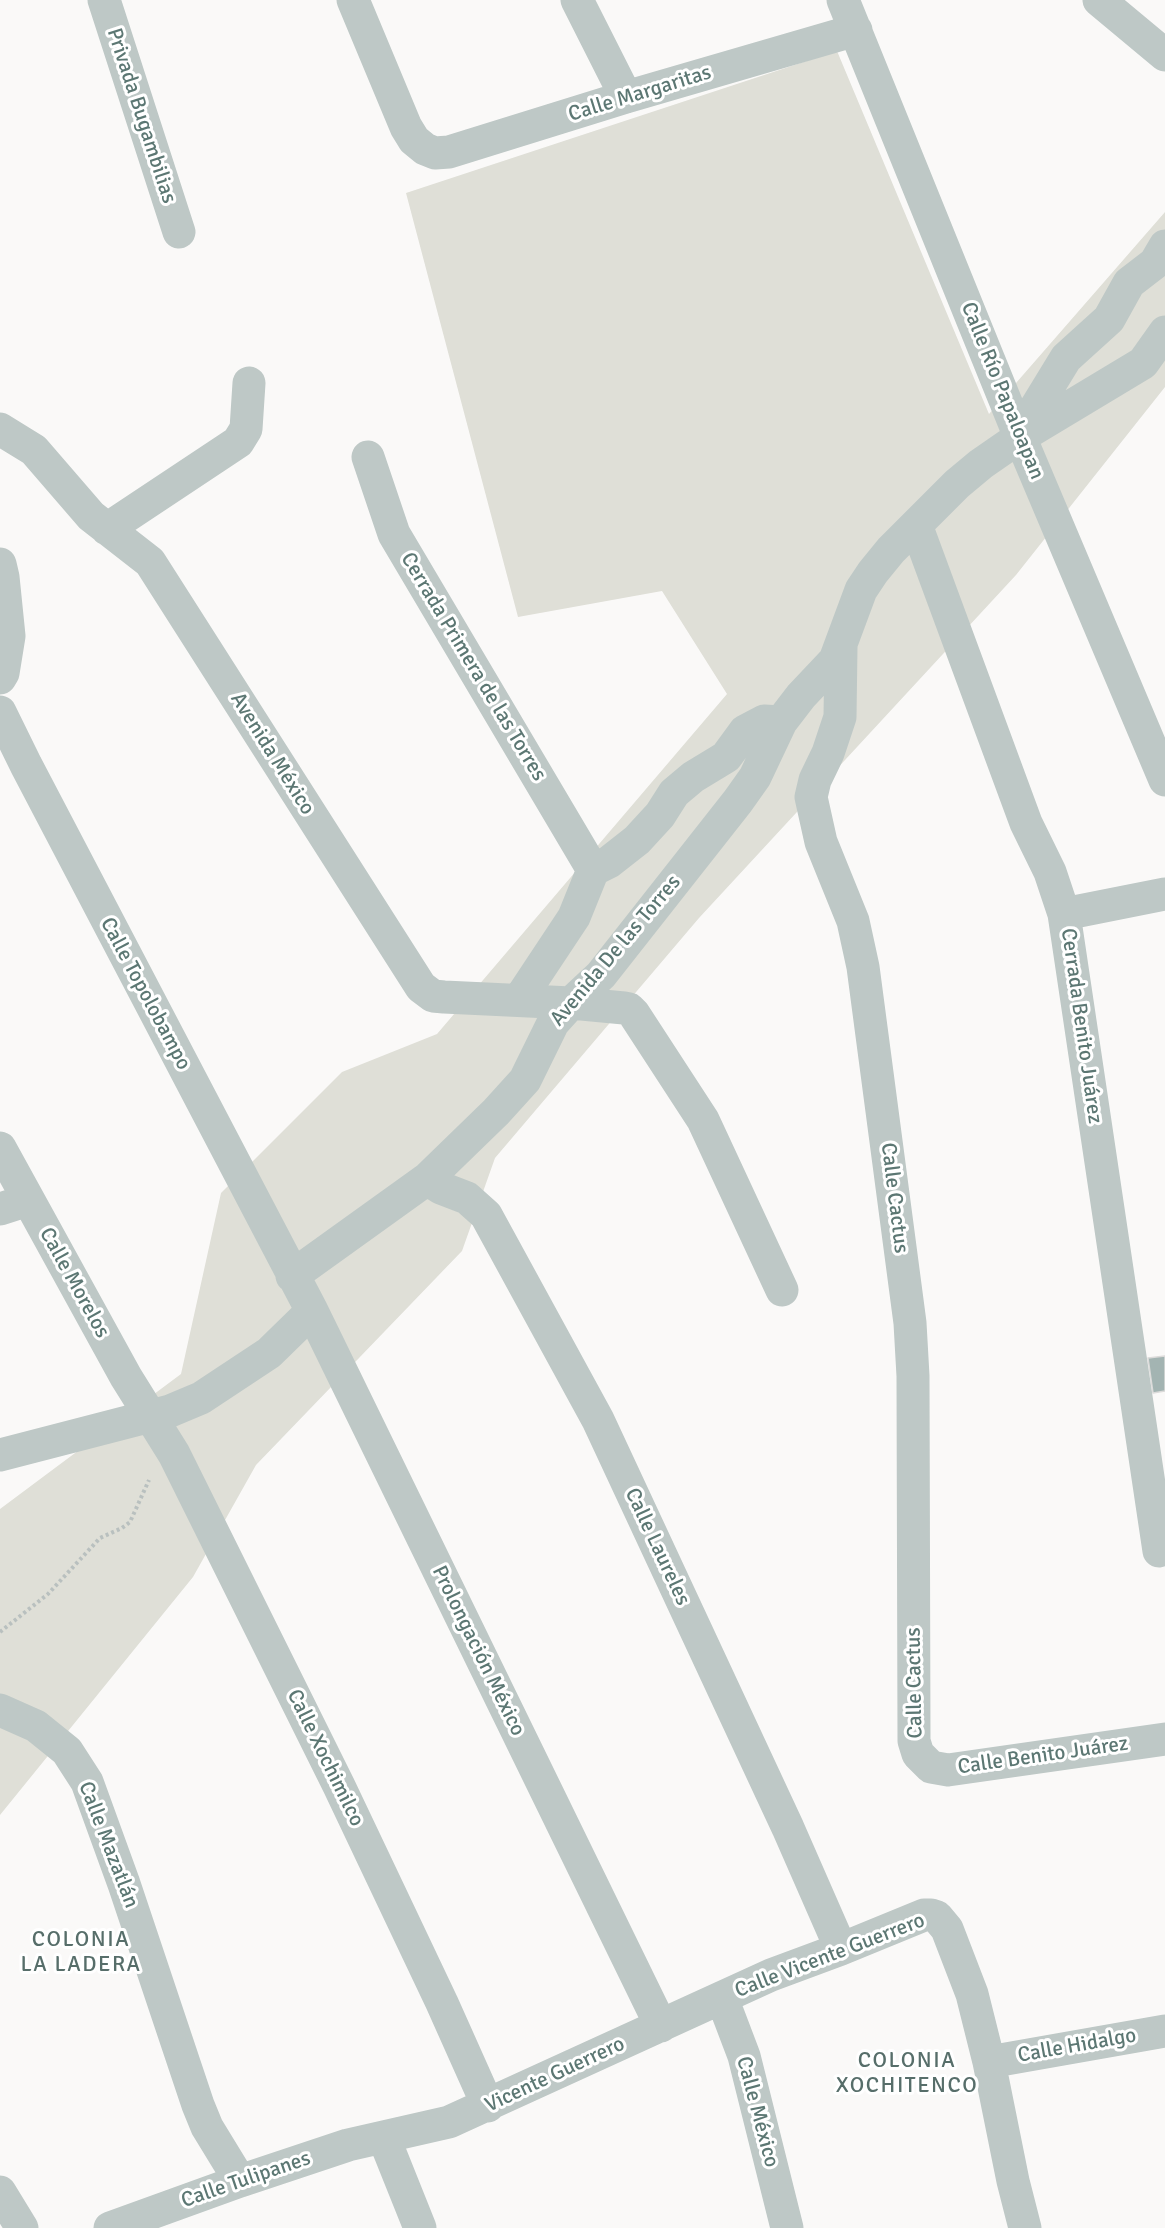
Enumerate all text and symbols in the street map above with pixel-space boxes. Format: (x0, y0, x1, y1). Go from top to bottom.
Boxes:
street label: Privada Bugambilias (101, 25, 181, 207)
street label: Calle Margaritas (566, 60, 714, 128)
street label: Calle Río Papaloapan (955, 299, 1049, 483)
street label: Cerrada Primera de las Torres (395, 548, 551, 786)
street label: Avenida México (224, 688, 320, 820)
street label: Avenida De las Torres (545, 870, 687, 1032)
street label: Calle Topolobampo (94, 913, 196, 1075)
street label: Cerrada Benito Juárez (1055, 927, 1107, 1125)
street label: Calle Cactus (875, 1141, 913, 1255)
street label: Calle Morelos (33, 1224, 115, 1342)
street label: Calle Laureles (619, 1484, 695, 1610)
street label: Prolongación México (426, 1562, 530, 1740)
street label: Calle Cactus (901, 1627, 929, 1739)
street label: Calle Xochimilco (281, 1685, 369, 1831)
street label: Calle Benito Juárez (956, 1732, 1130, 1780)
street label: Calle Mazatlán (72, 1778, 144, 1912)
street label: Calle Vicente Guerrero (732, 1908, 928, 2004)
district label: COLONIA LA LADERA (20, 1927, 142, 1978)
street label: Calle Hidalgo (1016, 2023, 1138, 2069)
street label: Vicente Guerrero (481, 2032, 629, 2118)
district label: COLONIA XOCHITENCO (836, 2048, 978, 2100)
street label: Calle México (730, 2054, 784, 2170)
street label: Calle Tulipanes (178, 2146, 314, 2214)

